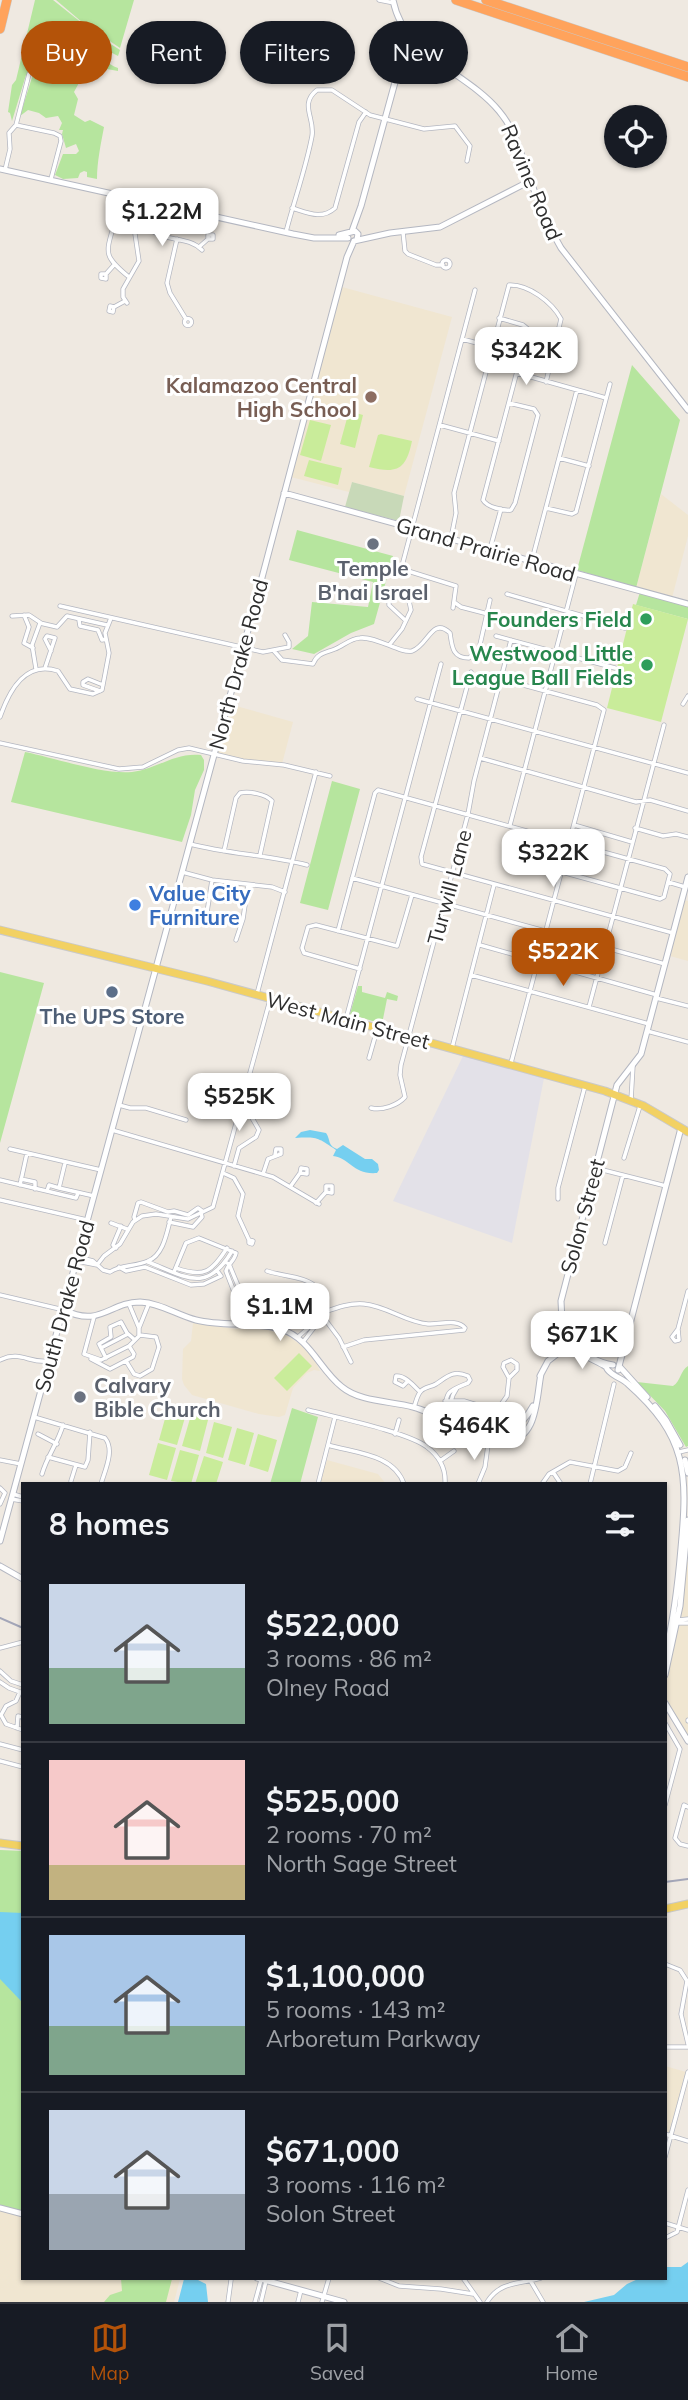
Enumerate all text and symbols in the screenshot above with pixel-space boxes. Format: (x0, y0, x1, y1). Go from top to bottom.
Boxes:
chip: Buy (21, 21, 112, 84)
chip: Rent (126, 21, 226, 84)
chip: Filters (240, 21, 355, 84)
chip: New (369, 21, 468, 84)
map controls (604, 105, 667, 168)
button: locate (604, 105, 667, 168)
street label: Ravine Road (496, 120, 568, 244)
pin: $1.22M (105, 188, 219, 248)
text: $1.22M (122, 196, 202, 225)
pin: $342K (477, 328, 575, 387)
text: $342K (491, 335, 561, 364)
place label: Kalamazoo Central High School (166, 372, 357, 422)
marker: Kalamazoo Central High School (363, 389, 379, 405)
street label: Grand Prairie Road (393, 511, 579, 587)
marker: Temple B'nai Israel (365, 536, 381, 552)
place label: Temple B'nai Israel (317, 555, 429, 605)
street label: North Drake Road (203, 576, 273, 752)
place label: Founders Field (486, 606, 632, 632)
marker: Founders Field (638, 611, 654, 627)
place label: Westwood Little League Ball Fields (452, 640, 633, 690)
marker: Westwood Little League Ball Fields (639, 657, 655, 673)
street label: Turwill Lane (421, 827, 477, 947)
pin: $322K (504, 830, 602, 889)
text: $322K (518, 837, 588, 866)
place label: Value City Furniture (148, 880, 251, 930)
marker: Value City Furniture (127, 897, 143, 913)
pin: $522K (514, 928, 612, 988)
text: $522K (528, 936, 598, 965)
marker: The UPS Store (104, 984, 120, 1000)
street label: West Main Street (263, 986, 433, 1054)
place label: The UPS Store (39, 1003, 185, 1029)
pin: $525K (190, 1074, 288, 1133)
text: $525K (204, 1081, 274, 1110)
street label: Solon Street (554, 1156, 610, 1276)
street label: South Drake Road (29, 1217, 99, 1395)
pin: $1.1M (231, 1284, 329, 1343)
text: $1.1M (246, 1291, 314, 1320)
pin: $671K (533, 1312, 631, 1371)
text: $671K (547, 1319, 617, 1348)
place label: Calvary Bible Church (94, 1372, 221, 1422)
marker: Calvary Bible Church (72, 1389, 88, 1405)
pin: $464K (425, 1402, 523, 1462)
text: $464K (439, 1410, 509, 1439)
text: 8 homes (49, 1505, 170, 1543)
icon: filters (601, 1505, 639, 1543)
text: $522,000 (266, 1606, 399, 1644)
icon: home (105, 1612, 189, 1696)
text: 3 rooms · 86 m² (266, 1644, 432, 1673)
text: Olney Road (266, 1673, 390, 1702)
text: $525,000 (266, 1782, 399, 1820)
icon: home (105, 1788, 189, 1872)
text: 2 rooms · 70 m² (266, 1820, 432, 1849)
text: North Sage Street (266, 1849, 457, 1878)
text: $1,100,000 (266, 1957, 425, 1995)
icon: home (105, 1963, 189, 2047)
text: 5 rooms · 143 m² (266, 1995, 446, 2024)
text: Arboretum Parkway (266, 2024, 480, 2053)
text: $671,000 (266, 2132, 399, 2170)
icon: home (105, 2138, 189, 2222)
text: 3 rooms · 116 m² (266, 2170, 446, 2199)
text: Solon Street (266, 2199, 395, 2228)
tab: Map (90, 2319, 129, 2385)
tab: Saved (310, 2319, 365, 2385)
tab: Home (545, 2319, 598, 2385)

